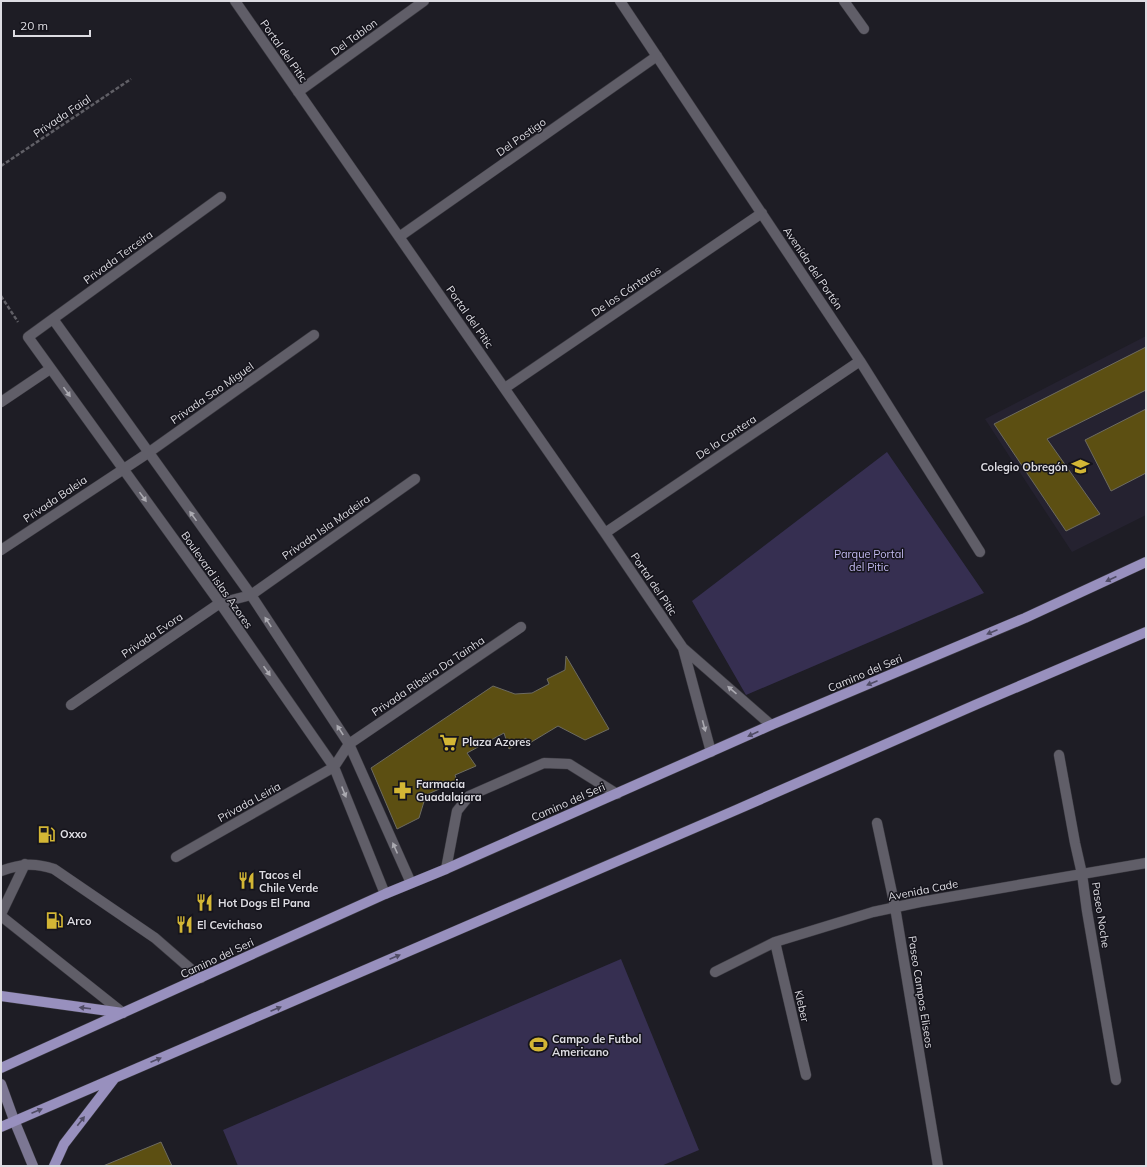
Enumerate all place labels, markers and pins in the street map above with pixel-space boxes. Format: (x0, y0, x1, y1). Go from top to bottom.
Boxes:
school or university icon: Colegio Obregón (1071, 457, 1091, 477)
place label: Colegio Obregón (980, 460, 1068, 474)
supermarket icon: Plaza Azores (439, 732, 459, 752)
place label: Plaza Azores (462, 735, 531, 749)
place label: Farmacia Guadalajara (416, 777, 482, 804)
pharmacy icon: Farmacia Guadalajara (393, 780, 413, 800)
fuel station icon: Oxxo (37, 824, 57, 844)
place label: Oxxo (60, 827, 88, 841)
place label: Tacos el Chile Verde (259, 868, 318, 895)
restaurant icon: Tacos el Chile Verde (236, 871, 256, 891)
restaurant icon: Hot Dogs El Pana (195, 893, 215, 913)
place label: Hot Dogs El Pana (218, 896, 310, 910)
fuel station icon: Arco (44, 911, 64, 931)
place label: Arco (67, 914, 92, 928)
restaurant icon: El Cevichaso (174, 915, 194, 935)
place label: El Cevichaso (197, 918, 263, 932)
place label: Campo de Futbol Americano (552, 1032, 641, 1059)
sports icon: Campo de Futbol Americano (529, 1035, 549, 1055)

